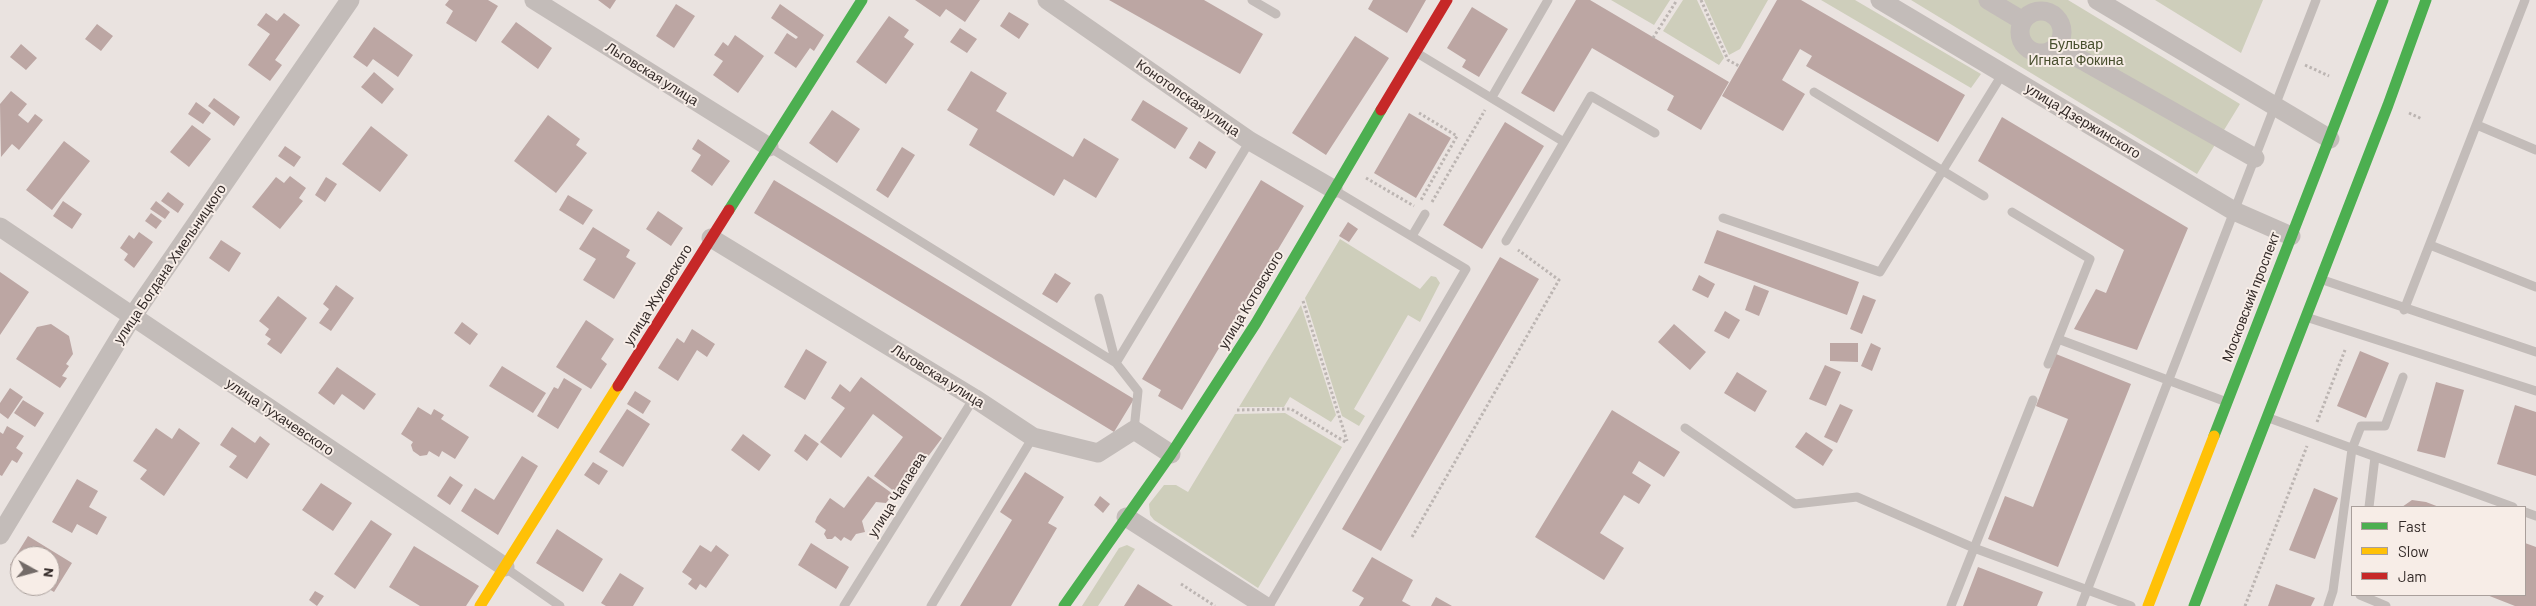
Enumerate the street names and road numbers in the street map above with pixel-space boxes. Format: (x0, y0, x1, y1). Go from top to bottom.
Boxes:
street label: Льговская улица (602, 39, 702, 109)
street label: Конотопская улица (1133, 56, 1243, 140)
street label: улица Дзержинского (2022, 80, 2144, 162)
street label: улица Богдана Хмельницкого (110, 181, 230, 347)
street label: Московский проспект (2218, 230, 2284, 364)
street label: улица Жуковского (620, 241, 696, 349)
street label: улица Котовского (1215, 248, 1287, 352)
street label: Льговская улица (888, 341, 988, 411)
street label: улица Тухачевского (223, 375, 337, 459)
street label: улица Чапаева (864, 450, 930, 540)

